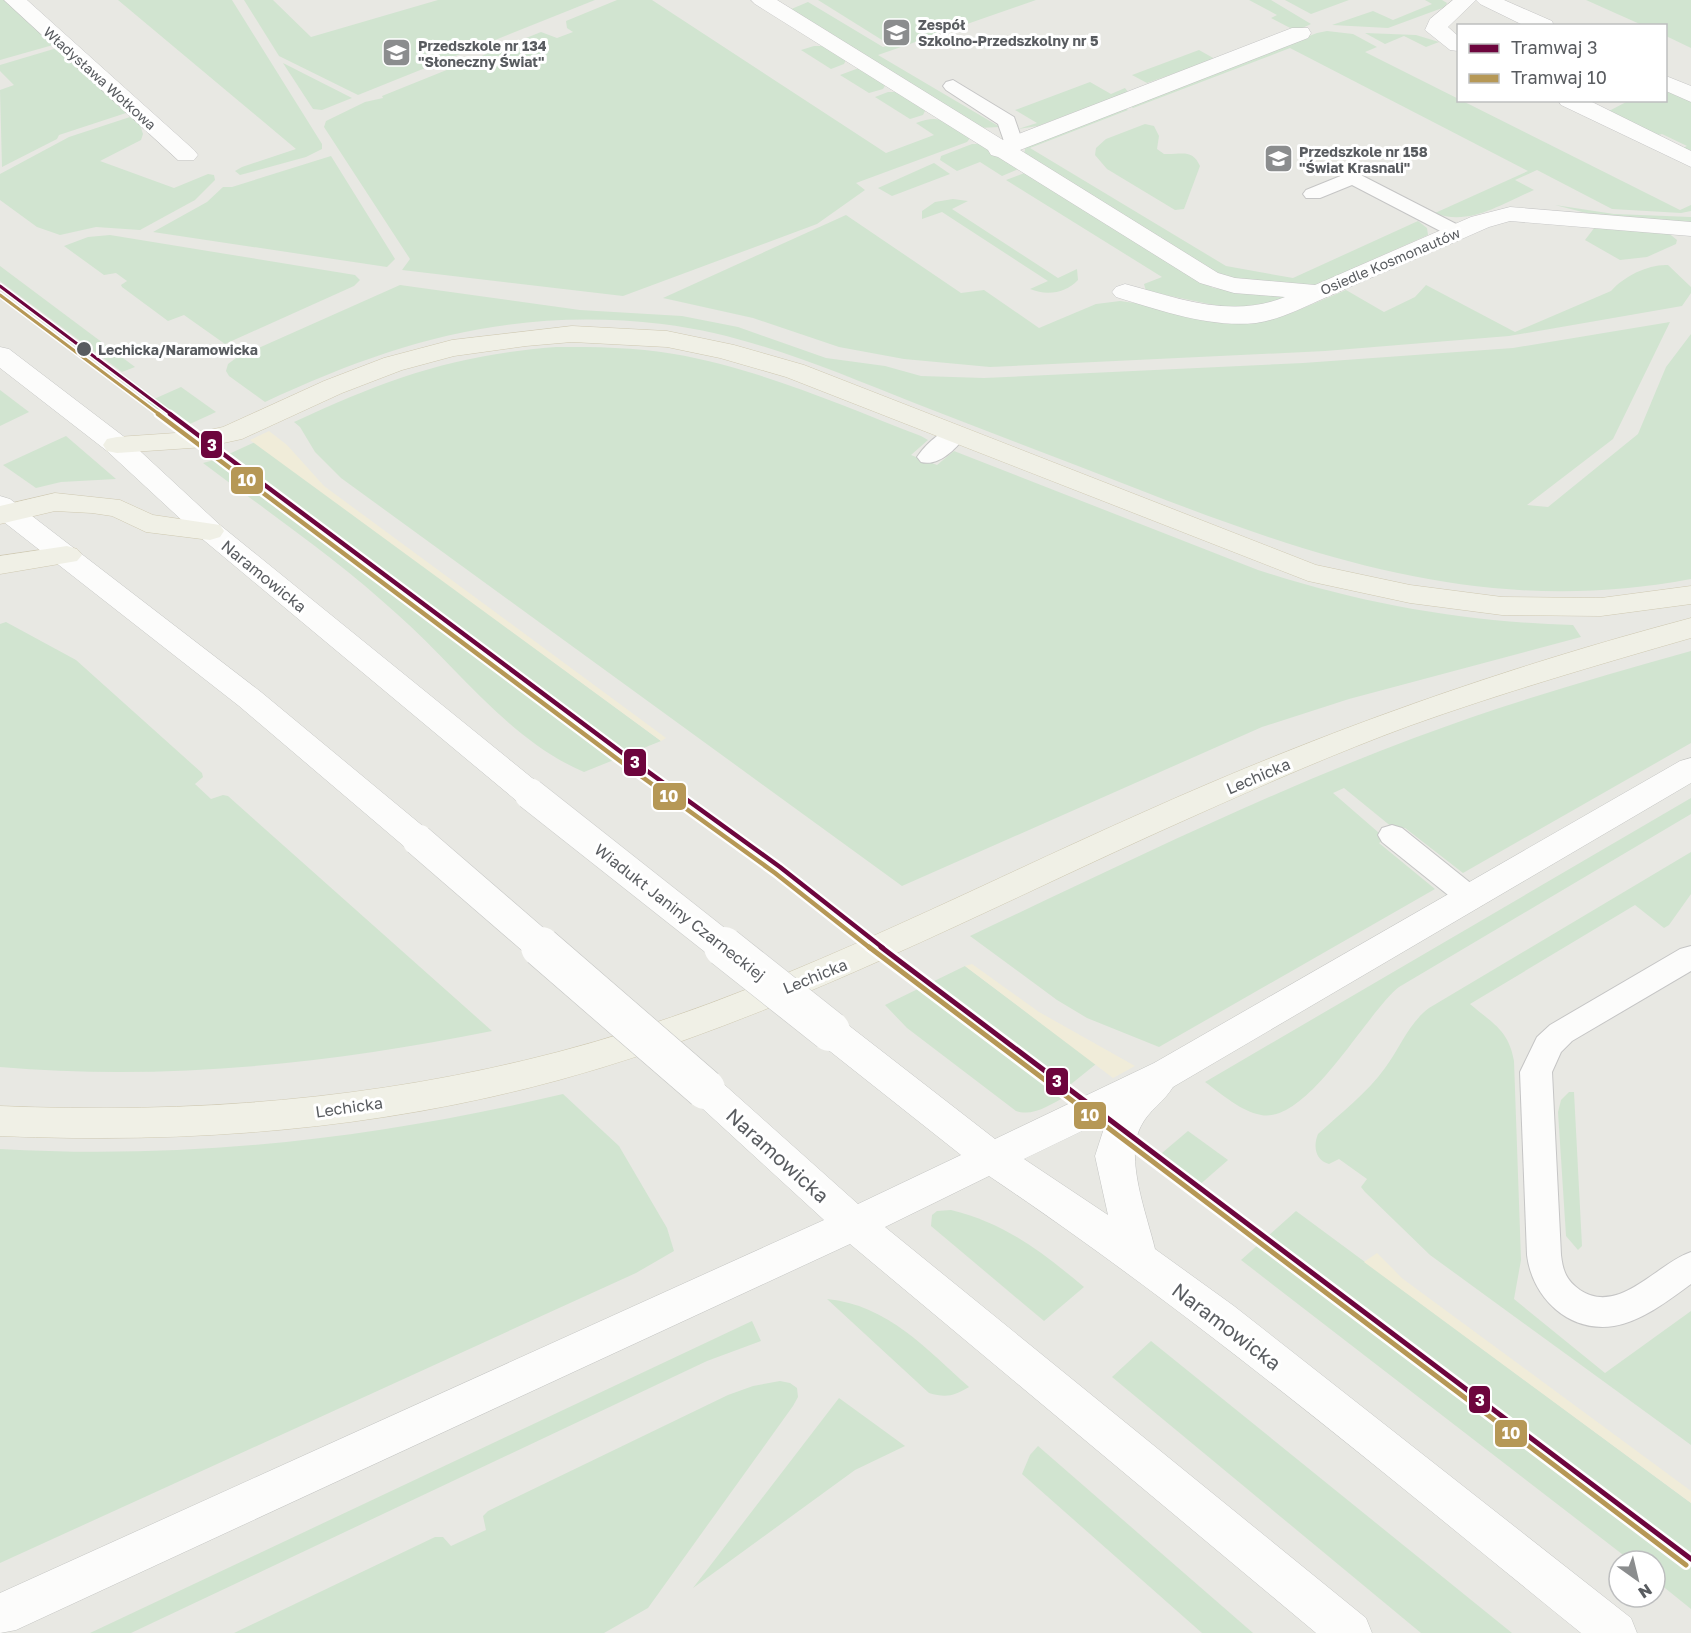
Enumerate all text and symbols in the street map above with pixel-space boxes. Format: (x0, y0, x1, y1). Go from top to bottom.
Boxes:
school or university icon: Zespół Szkolno-Przedszkolny nr 5 (881, 16, 913, 48)
place label: Zespół Szkolno-Przedszkolny nr 5 (918, 16, 1099, 49)
street label: Władysława Wołkowa (40, 23, 160, 133)
legend (1457, 24, 1667, 102)
text: Tramwaj 3 (1511, 36, 1598, 58)
school or university icon: Przedszkole nr 134 "Słoneczny Świat" (381, 37, 413, 69)
place label: Przedszkole nr 134 "Słoneczny Świat" (418, 37, 547, 70)
text: Tramwaj 10 (1511, 66, 1607, 88)
school or university icon: Przedszkole nr 158 "Świat Krasnali" (1262, 143, 1294, 175)
place label: Przedszkole nr 158 "Świat Krasnali" (1299, 143, 1428, 176)
street label: Osiedle Kosmonautów (1317, 224, 1463, 298)
marker: Lechicka/Naramowicka (75, 340, 93, 358)
place label: Lechicka/Naramowicka (98, 341, 258, 358)
line badge: 3 (200, 430, 223, 459)
text: 3 (207, 435, 217, 455)
line badge: 10 (230, 466, 264, 495)
text: 10 (238, 470, 256, 490)
street label: Naramowicka (217, 536, 311, 616)
line badge: 3 (623, 748, 647, 777)
text: 3 (630, 752, 640, 772)
street label: Lechicka (1223, 754, 1293, 798)
line badge: 10 (652, 782, 687, 811)
text: 10 (660, 786, 678, 806)
street label: Wiadukt Janiny Czarneckiej (591, 839, 769, 985)
street label: Lechicka (780, 954, 850, 998)
line badge: 3 (1045, 1067, 1069, 1096)
text: 3 (1052, 1071, 1062, 1091)
street label: Lechicka (314, 1092, 384, 1122)
line badge: 10 (1073, 1101, 1107, 1130)
street label: Naramowicka (722, 1103, 834, 1207)
text: 10 (1081, 1105, 1099, 1125)
street label: Naramowicka (1168, 1277, 1286, 1375)
line badge: 3 (1468, 1385, 1491, 1414)
text: 3 (1475, 1390, 1485, 1410)
line badge: 10 (1494, 1419, 1528, 1448)
text: 10 (1502, 1423, 1520, 1443)
north arrow (1607, 1549, 1667, 1609)
text: N (1635, 1580, 1656, 1603)

